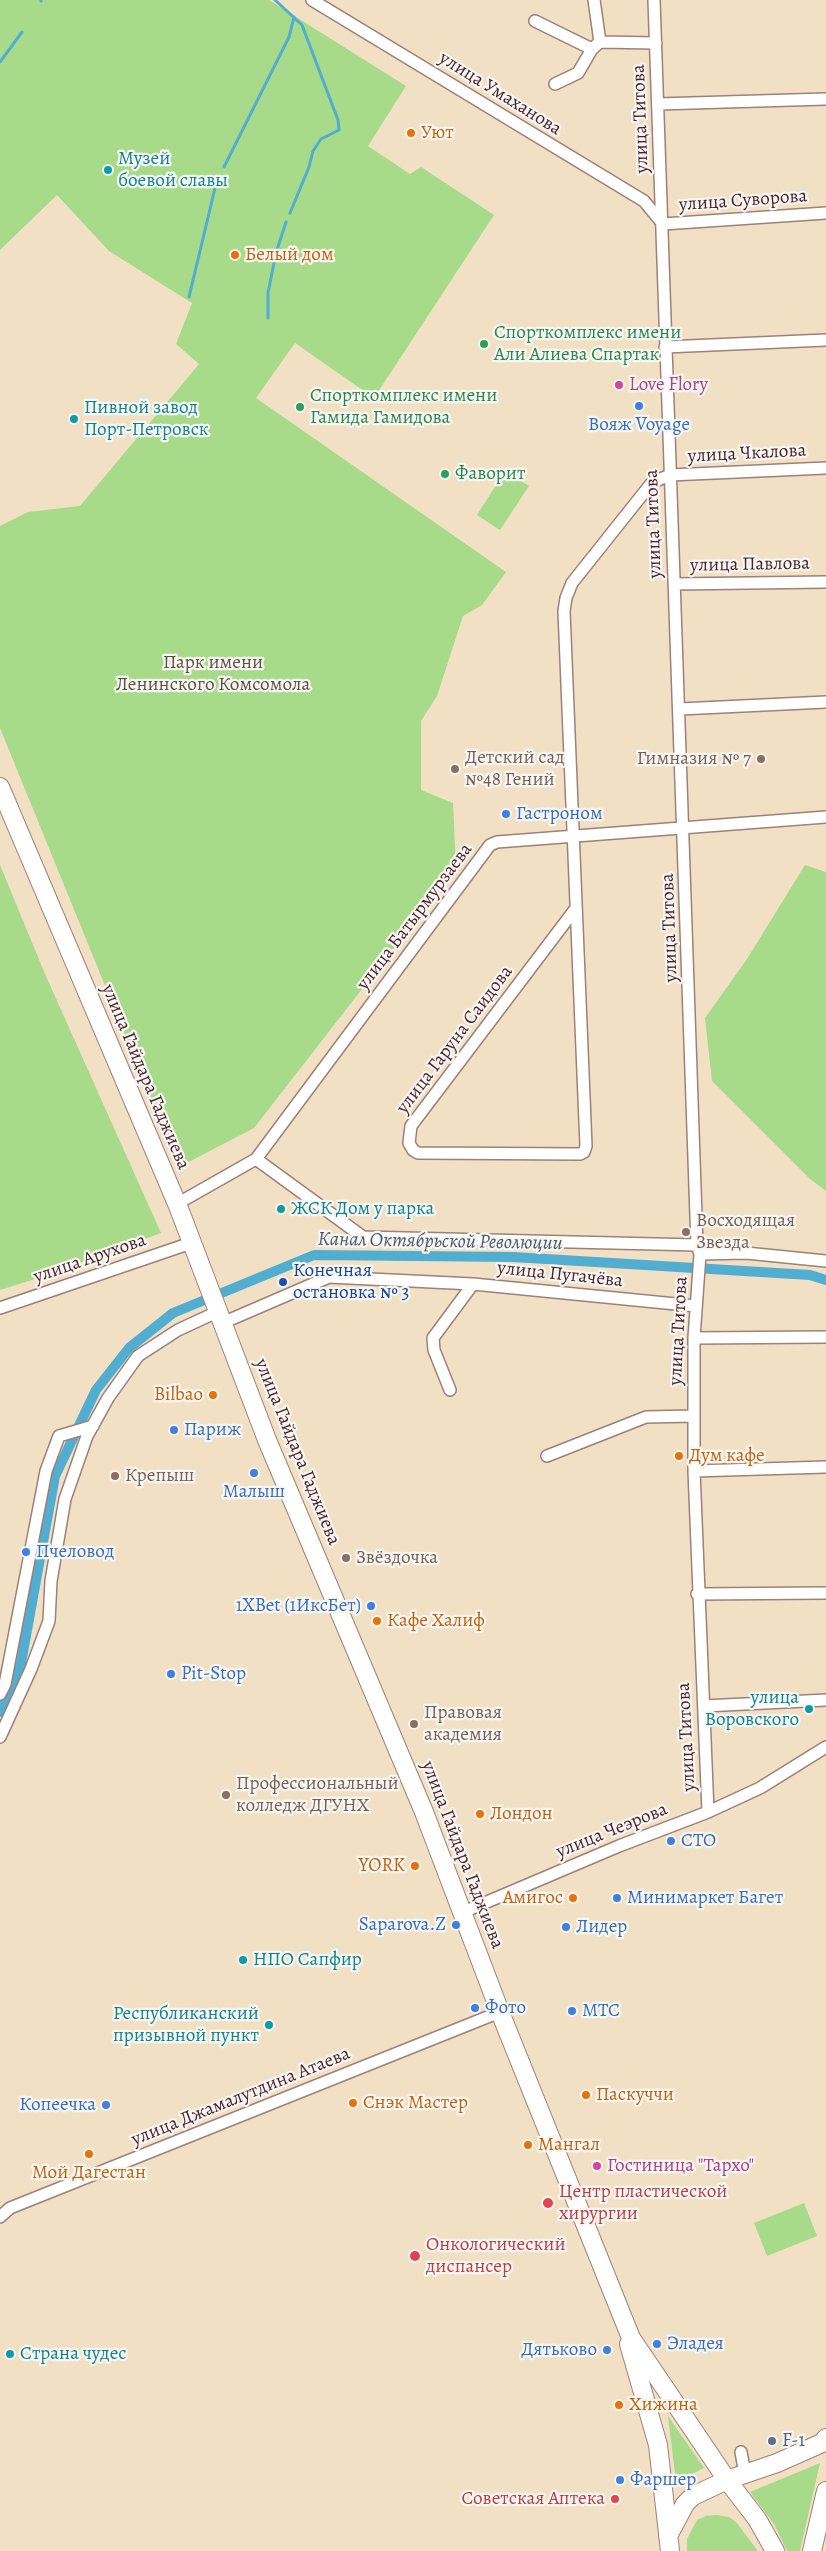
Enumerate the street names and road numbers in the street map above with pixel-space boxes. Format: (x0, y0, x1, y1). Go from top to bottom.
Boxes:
street label: улица Умаханова (435, 47, 565, 141)
street label: улица Титова (628, 64, 654, 174)
street label: улица Суворова (678, 185, 808, 217)
street label: улица Чкалова (687, 440, 807, 468)
street label: улица Титова (641, 469, 667, 579)
street label: улица Павлова (690, 553, 810, 577)
street label: улица Батырмурзаева (352, 839, 478, 995)
street label: улица Титова (657, 873, 683, 983)
street label: улица Гаруна Саидова (392, 961, 518, 1119)
street label: улица Гайдара Гаджиева (96, 981, 194, 1173)
street label: улица Арухова (31, 1229, 149, 1289)
street label: улица Пугачёва (496, 1257, 624, 1293)
street label: улица Титова (665, 1276, 693, 1386)
street label: улица Гайдара Гаджиева (249, 1355, 345, 1549)
street label: улица Титова (673, 1682, 701, 1792)
street label: улица Гайдара Гаджиева (416, 1758, 508, 1952)
street label: улица Чеэрова (553, 1798, 671, 1864)
street label: улица Джамалутдина Атаева (128, 2043, 354, 2151)

